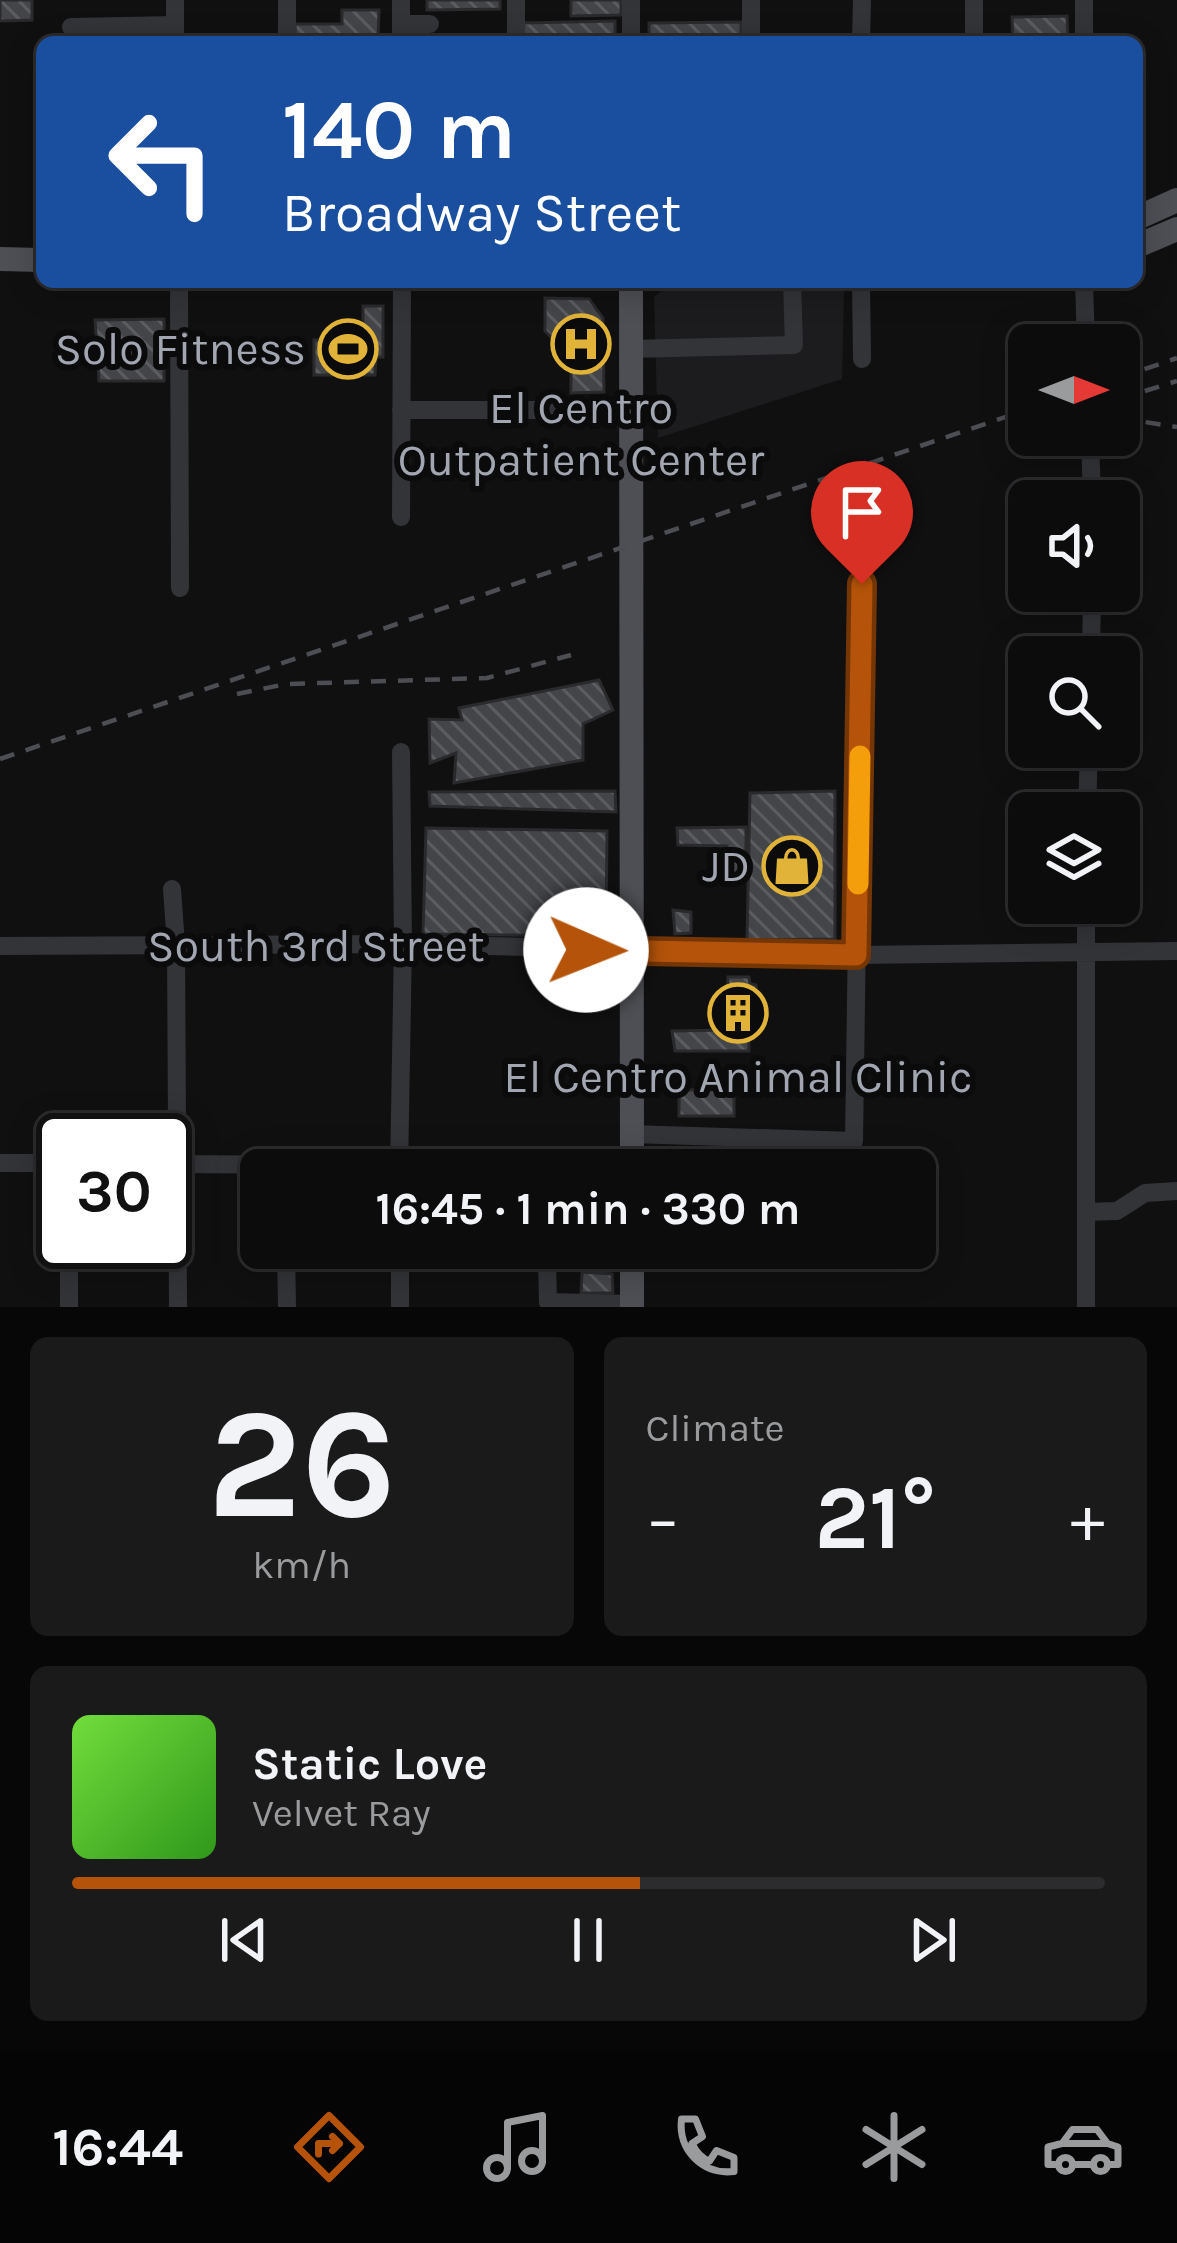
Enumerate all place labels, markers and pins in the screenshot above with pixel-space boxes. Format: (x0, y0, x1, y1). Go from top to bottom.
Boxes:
hospital icon: El Centro Outpatient Center (550, 313, 612, 375)
sports icon: Solo Fitness (317, 318, 379, 380)
place label: Solo Fitness (55, 323, 306, 375)
place label: El Centro Outpatient Center (398, 382, 765, 486)
pin (811, 461, 913, 584)
shop icon: JD (761, 835, 823, 897)
place label: JD (702, 840, 750, 892)
building icon: El Centro Animal Clinic (707, 982, 769, 1044)
place label: El Centro Animal Clinic (504, 1051, 972, 1103)

